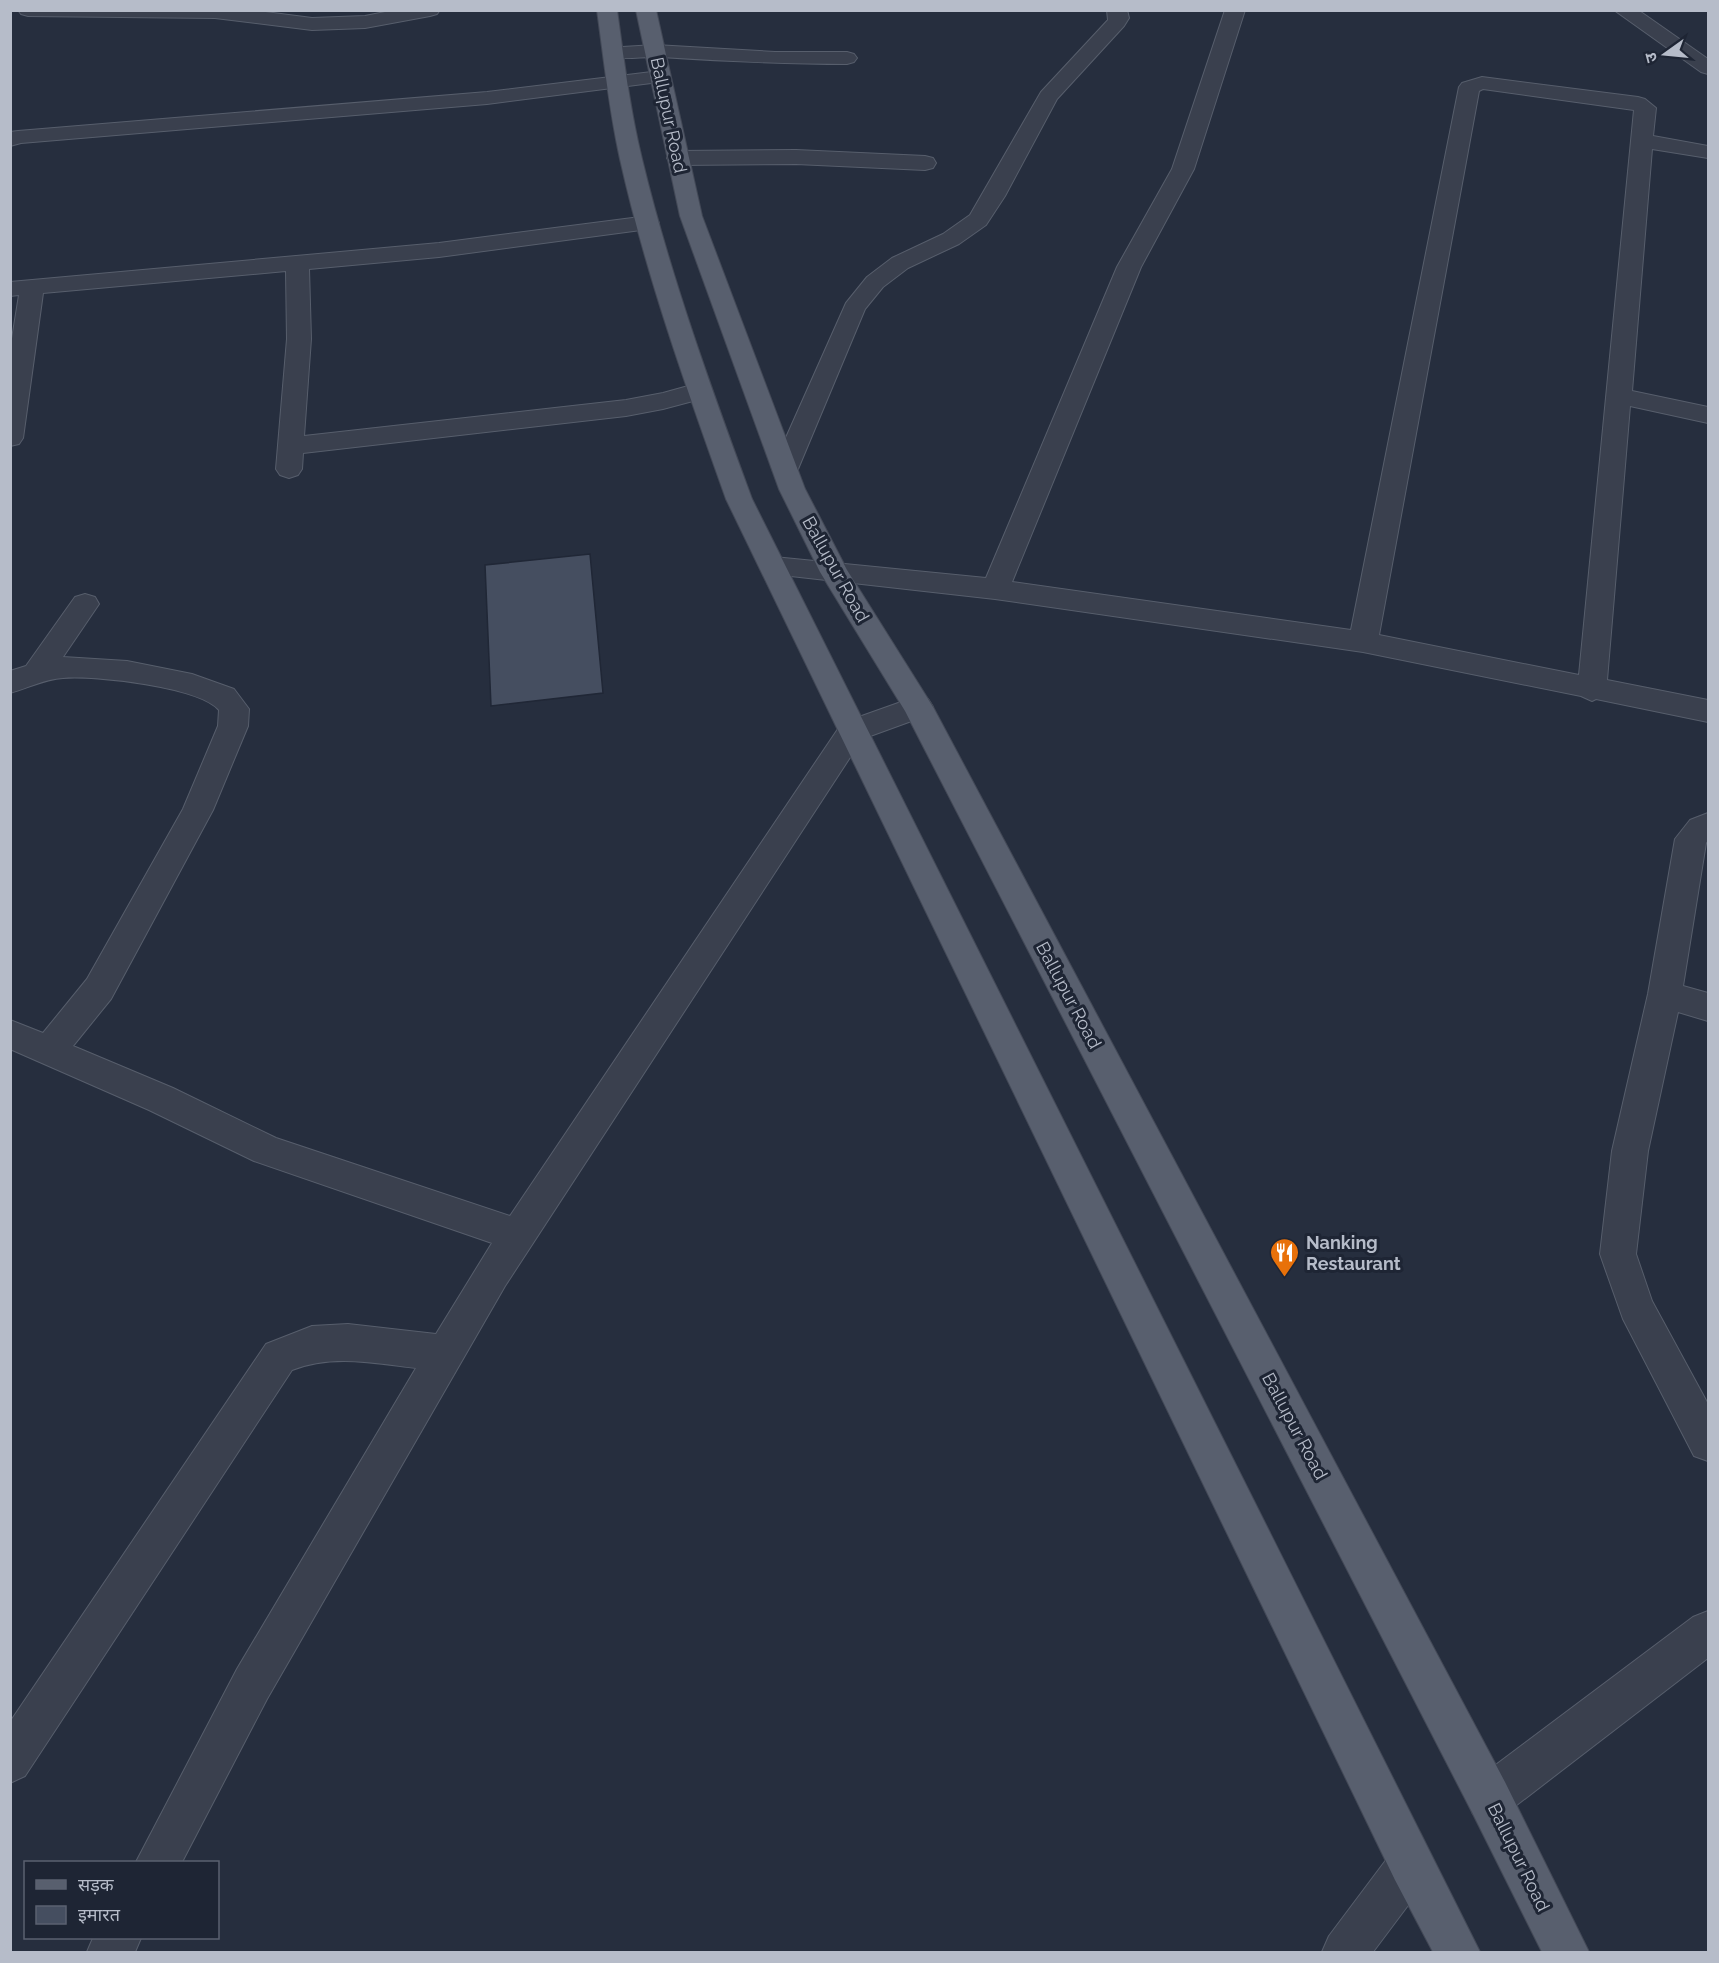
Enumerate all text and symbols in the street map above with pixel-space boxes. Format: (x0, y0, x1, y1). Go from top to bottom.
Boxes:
north arrow (1635, 24, 1695, 84)
text: उ (1640, 50, 1661, 65)
street label: Ballupur Road (646, 55, 692, 175)
street label: Ballupur Road (798, 512, 874, 626)
street label: Ballupur Road (1032, 938, 1106, 1052)
place label: Nanking Restaurant (1306, 1232, 1401, 1274)
restaurant icon: Nanking Restaurant (1269, 1236, 1301, 1278)
street label: Ballupur Road (1258, 1369, 1332, 1483)
street label: Ballupur Road (1484, 1799, 1554, 1915)
legend (24, 1861, 219, 1939)
text: सड़क (78, 1874, 115, 1895)
text: इमारत (78, 1904, 121, 1925)

